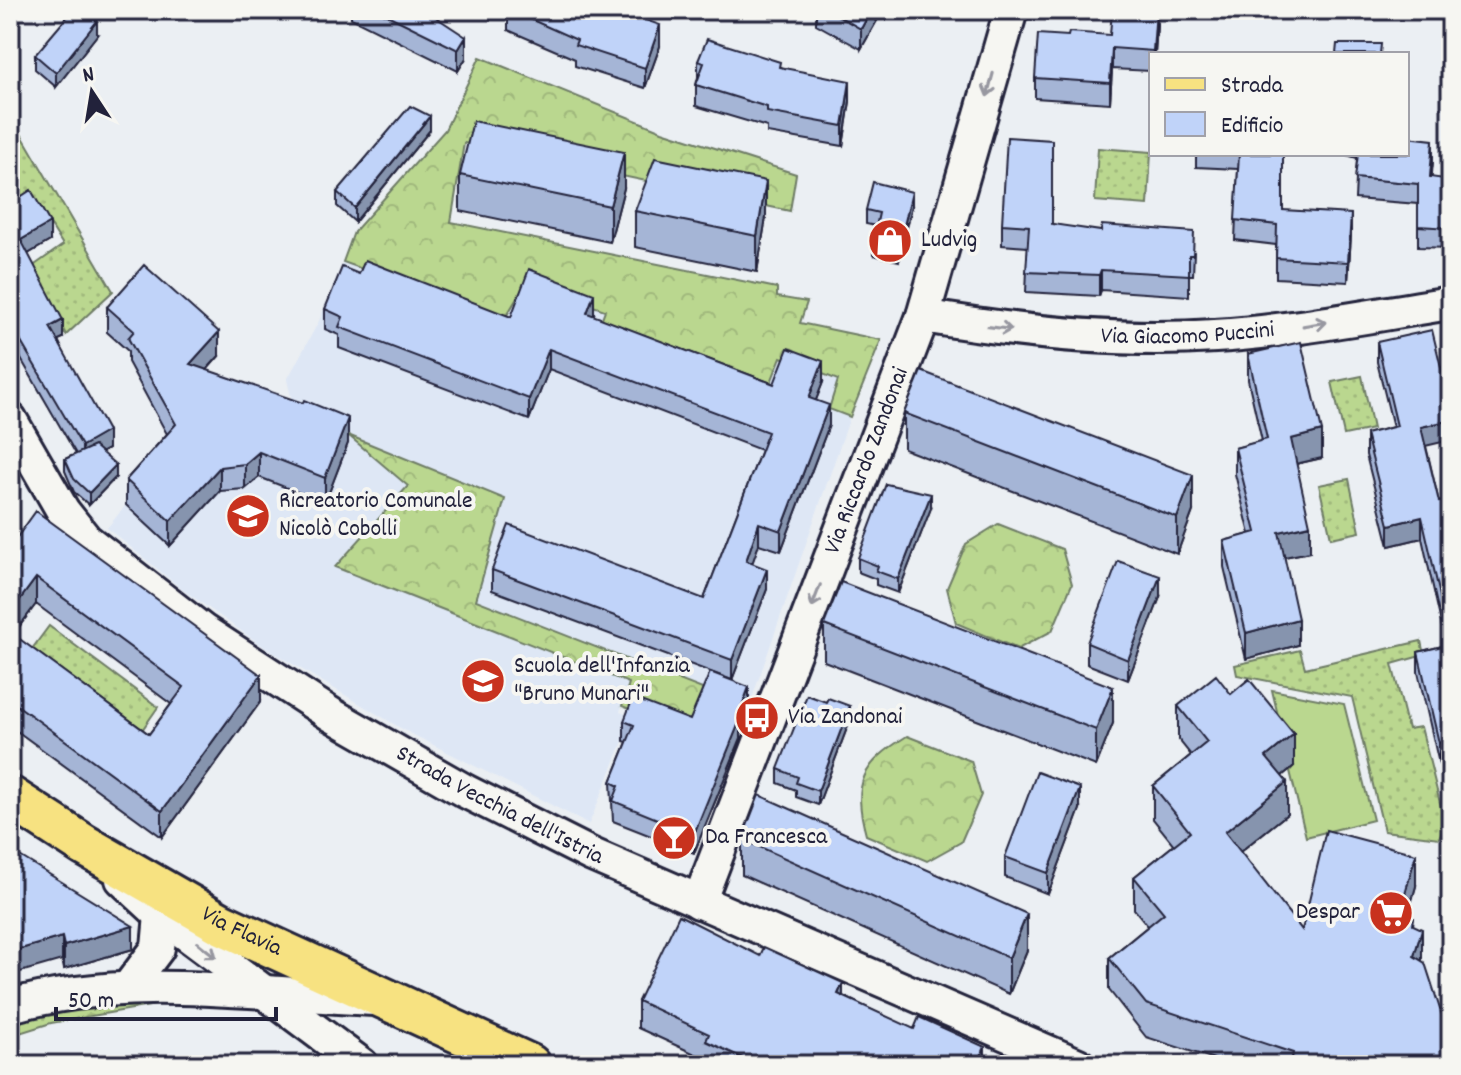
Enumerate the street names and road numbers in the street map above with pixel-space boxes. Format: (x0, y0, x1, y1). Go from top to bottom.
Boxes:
street label: Via Giacomo Puccini (1100, 314, 1276, 355)
street label: Via Riccardo Zandonai (816, 363, 919, 559)
street label: Strada Vecchia dell'Istria (389, 738, 609, 875)
street label: Via Flavia (194, 898, 288, 966)

